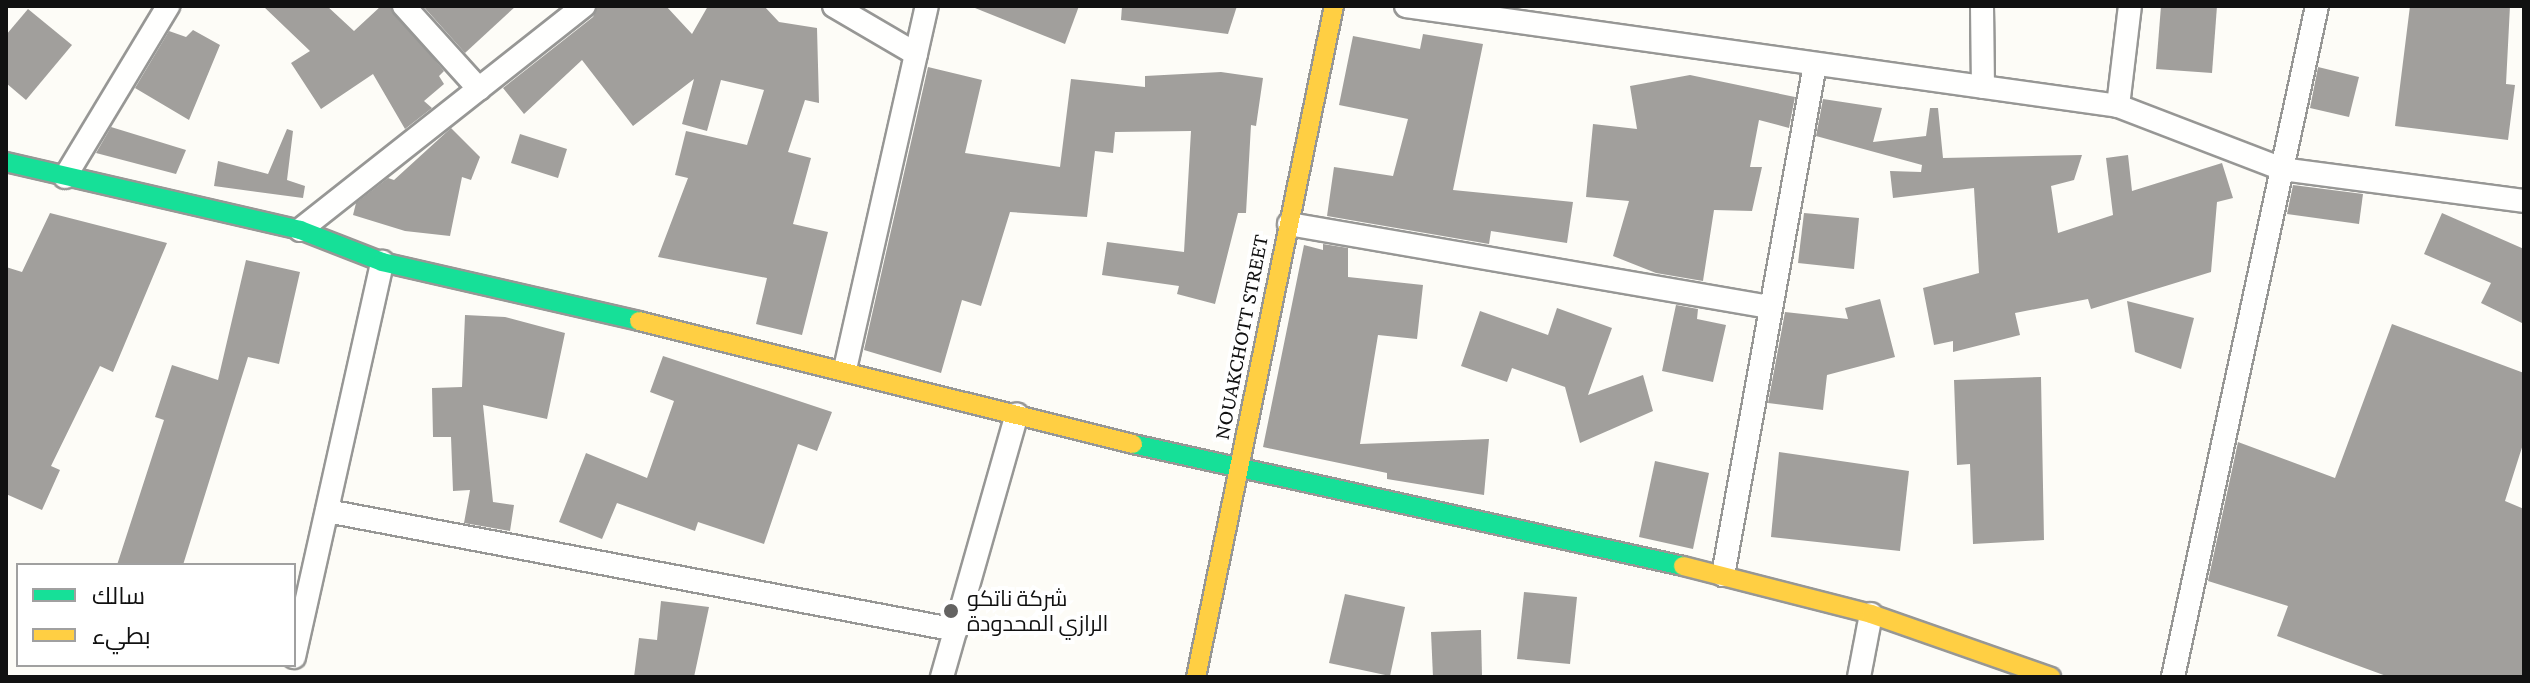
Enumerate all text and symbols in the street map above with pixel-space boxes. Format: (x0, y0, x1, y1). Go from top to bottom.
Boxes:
street label: NOUAKCHOTT STREET (1208, 232, 1274, 442)
legend (16, 563, 296, 667)
text: سالك (92, 582, 145, 609)
place label: شركة ناتكو الرازي المحدودة (967, 585, 1108, 636)
marker: شركة ناتكو الرازي المحدودة (942, 602, 960, 620)
text: بطيء (92, 622, 151, 649)

